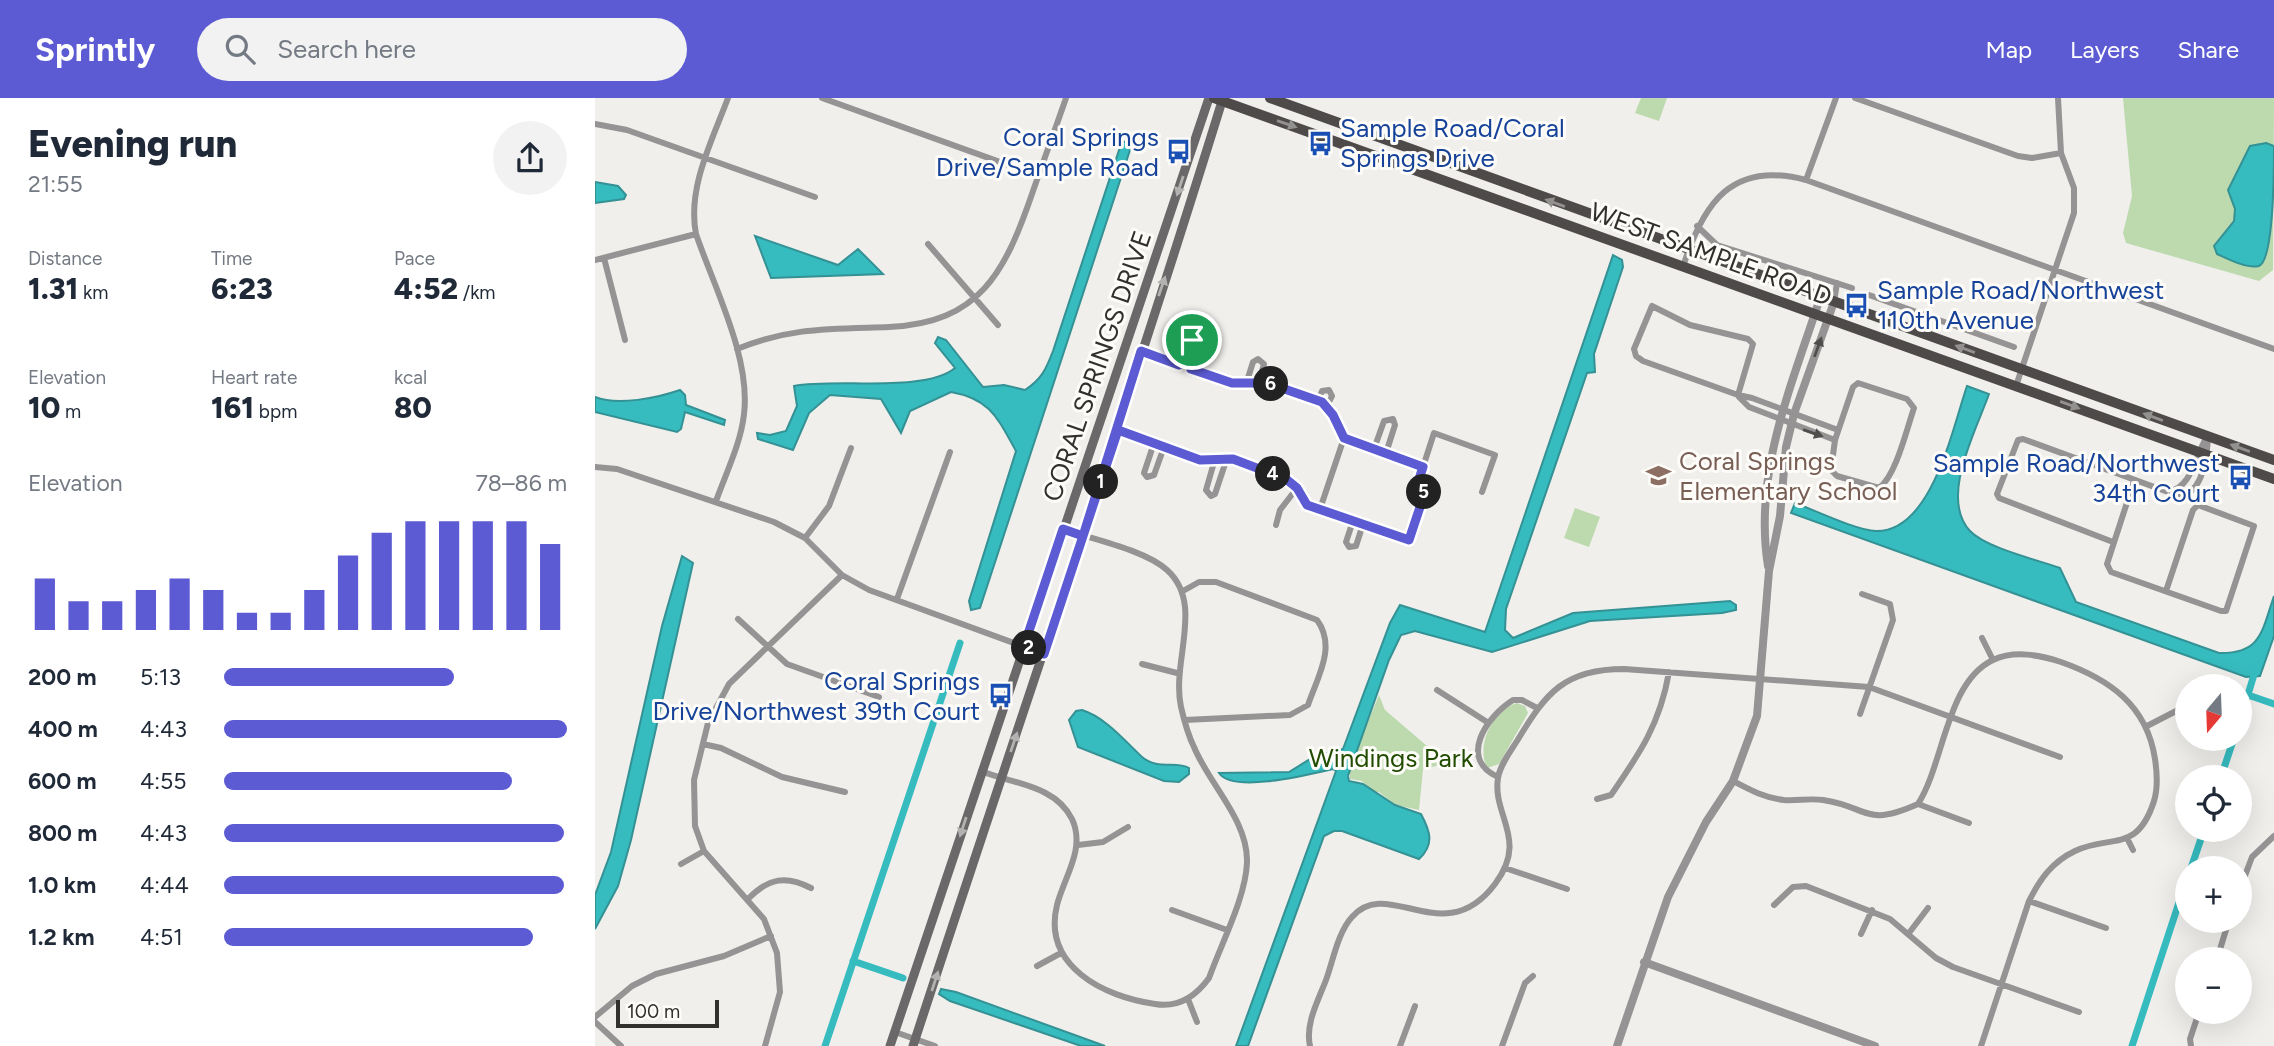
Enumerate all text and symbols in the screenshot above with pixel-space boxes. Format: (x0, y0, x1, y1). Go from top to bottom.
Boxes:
search box (197, 18, 687, 81)
text: Sprintly (35, 30, 155, 69)
icon: search (221, 30, 259, 68)
text: Search here (277, 33, 416, 65)
text: Map (1985, 35, 2032, 64)
text: Layers (2070, 35, 2139, 64)
text: Share (2177, 35, 2239, 64)
place label: Sample Road/Coral Springs Drive (1340, 112, 1565, 174)
one-way arrow (1276, 119, 1297, 130)
text: Evening run (28, 121, 237, 167)
button: share (493, 121, 567, 195)
place label: Coral Springs Drive/Sample Road (936, 121, 1159, 183)
bus stop icon: Sample Road/Coral Springs Drive (1306, 129, 1334, 157)
bus stop icon: Coral Springs Drive/Sample Road (1165, 138, 1193, 166)
text: 21:55 (28, 170, 83, 198)
one-way arrow (1174, 176, 1185, 197)
street label: WEST SAMPLE ROAD (1586, 195, 1836, 313)
one-way arrow (1544, 197, 1565, 208)
street label: CORAL SPRINGS DRIVE (1036, 227, 1158, 505)
text: Distance (28, 247, 102, 270)
text: Time (211, 247, 252, 270)
text: Pace (394, 247, 435, 270)
text: 1.31 (28, 270, 78, 307)
text: 6:23 (211, 270, 273, 307)
text: 4:52 (394, 270, 458, 307)
place label: Sample Road/Northwest 110th Avenue (1877, 274, 2165, 336)
one-way arrow (1157, 275, 1168, 296)
text: km (78, 281, 108, 304)
text: /km (458, 281, 496, 304)
bus stop icon: Sample Road/Northwest 110th Avenue (1843, 291, 1871, 319)
pin (1162, 310, 1222, 370)
icon: arrive (1173, 321, 1211, 359)
one-way arrow (1813, 337, 1824, 358)
one-way arrow (1954, 343, 1975, 354)
text: Elevation (28, 366, 106, 389)
text: Heart rate (211, 366, 297, 389)
text: kcal (394, 366, 427, 389)
pin: 6 (1253, 366, 1289, 402)
text: 6 (1265, 372, 1276, 395)
text: 10 (28, 389, 60, 426)
text: 161 (211, 389, 254, 426)
text: 80 (394, 389, 432, 426)
text: m (60, 400, 81, 423)
text: bpm (254, 400, 297, 423)
one-way arrow (2060, 400, 2081, 411)
one-way arrow (2142, 411, 2163, 422)
one-way arrow (1802, 428, 1823, 439)
one-way arrow (2229, 442, 2250, 453)
place label: Coral Springs Elementary School (1679, 445, 1897, 507)
place label: Sample Road/Northwest 34th Court (1933, 447, 2220, 509)
pin: 4 (1255, 456, 1291, 492)
text: 4 (1266, 462, 1279, 485)
school or university icon: Coral Springs Elementary School (1645, 462, 1673, 490)
pin: 1 (1084, 464, 1119, 500)
bus stop icon: Sample Road/Northwest 34th Court (2226, 464, 2254, 492)
text: Elevation (28, 469, 123, 497)
text: 78–86 m (475, 469, 567, 497)
text: 1 (1096, 470, 1105, 493)
pin: 5 (1407, 474, 1441, 510)
text: 5 (1418, 480, 1429, 503)
pin: 2 (1011, 630, 1047, 666)
text: 2 (1023, 636, 1034, 659)
text: 200 m (28, 663, 97, 691)
text: 5:13 (140, 663, 181, 691)
place label: Coral Springs Drive/Northwest 39th Court (652, 665, 980, 727)
north arrow (2175, 674, 2252, 751)
map controls (2175, 674, 2252, 1024)
bus stop icon: Coral Springs Drive/Northwest 39th Court (986, 682, 1014, 710)
text: 400 m (28, 715, 98, 743)
text: 4:43 (140, 715, 187, 743)
one-way arrow (1009, 731, 1020, 752)
park label: Windings Park (1309, 742, 1474, 774)
button: locate (2175, 765, 2252, 842)
text: 600 m (28, 767, 97, 795)
text: 4:55 (140, 767, 187, 795)
one-way arrow (957, 817, 968, 838)
text: 800 m (28, 819, 97, 847)
text: 4:43 (140, 819, 187, 847)
button: + (2175, 856, 2252, 933)
text: 1.0 km (28, 871, 96, 899)
text: 4:44 (140, 871, 189, 899)
text: 1.2 km (28, 923, 95, 951)
text: 4:51 (140, 923, 183, 951)
button: − (2175, 947, 2252, 1024)
one-way arrow (930, 971, 941, 992)
scale bar (616, 997, 719, 1029)
text: 100 m (627, 1000, 680, 1023)

